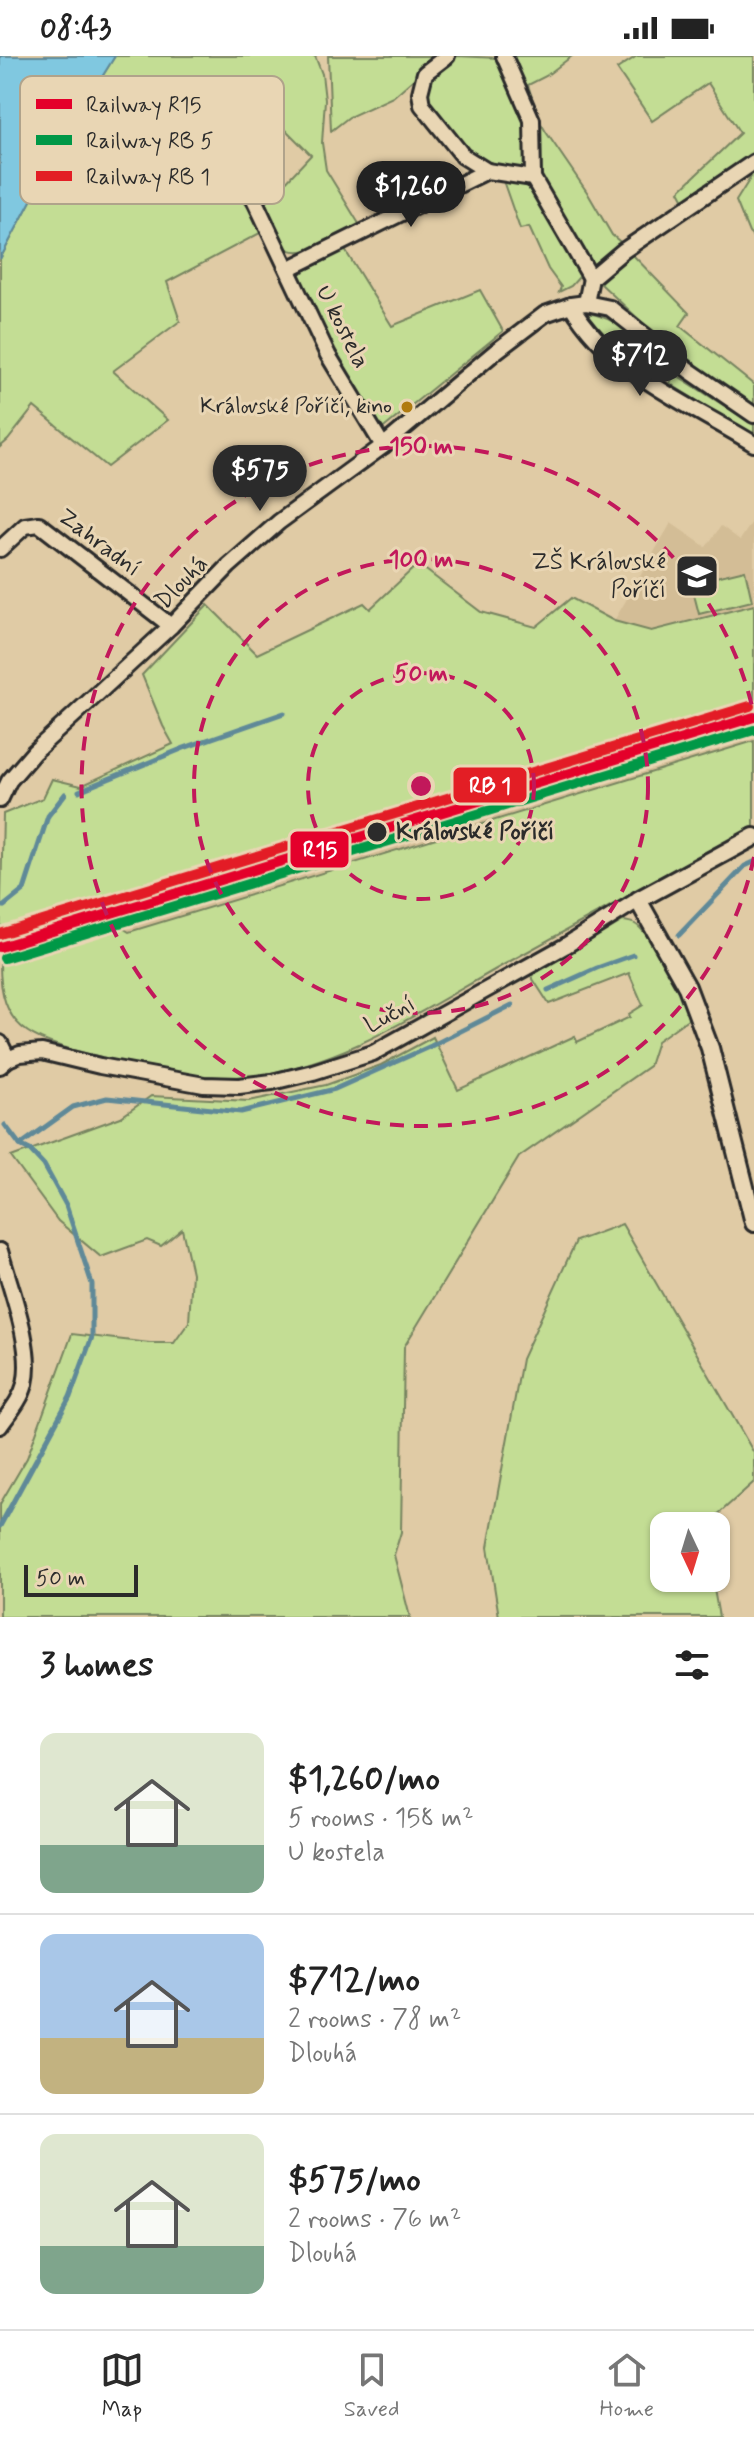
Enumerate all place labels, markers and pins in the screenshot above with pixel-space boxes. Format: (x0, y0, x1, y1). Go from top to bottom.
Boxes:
pin: $1,260 (346, 161, 476, 229)
pin: $712 (593, 330, 687, 398)
place label: Královské Poříčí, kino (200, 393, 392, 421)
marker: Královské Poříčí, kino (399, 399, 415, 415)
pin: $575 (213, 445, 307, 513)
place label: ZŠ Královské Poříčí (532, 547, 666, 606)
school or university icon: ZŠ Královské Poříčí (673, 552, 721, 600)
centre of rings (407, 772, 435, 800)
place label: Královské Poříčí (396, 817, 554, 848)
marker: Královské Poříčí (365, 820, 389, 844)

